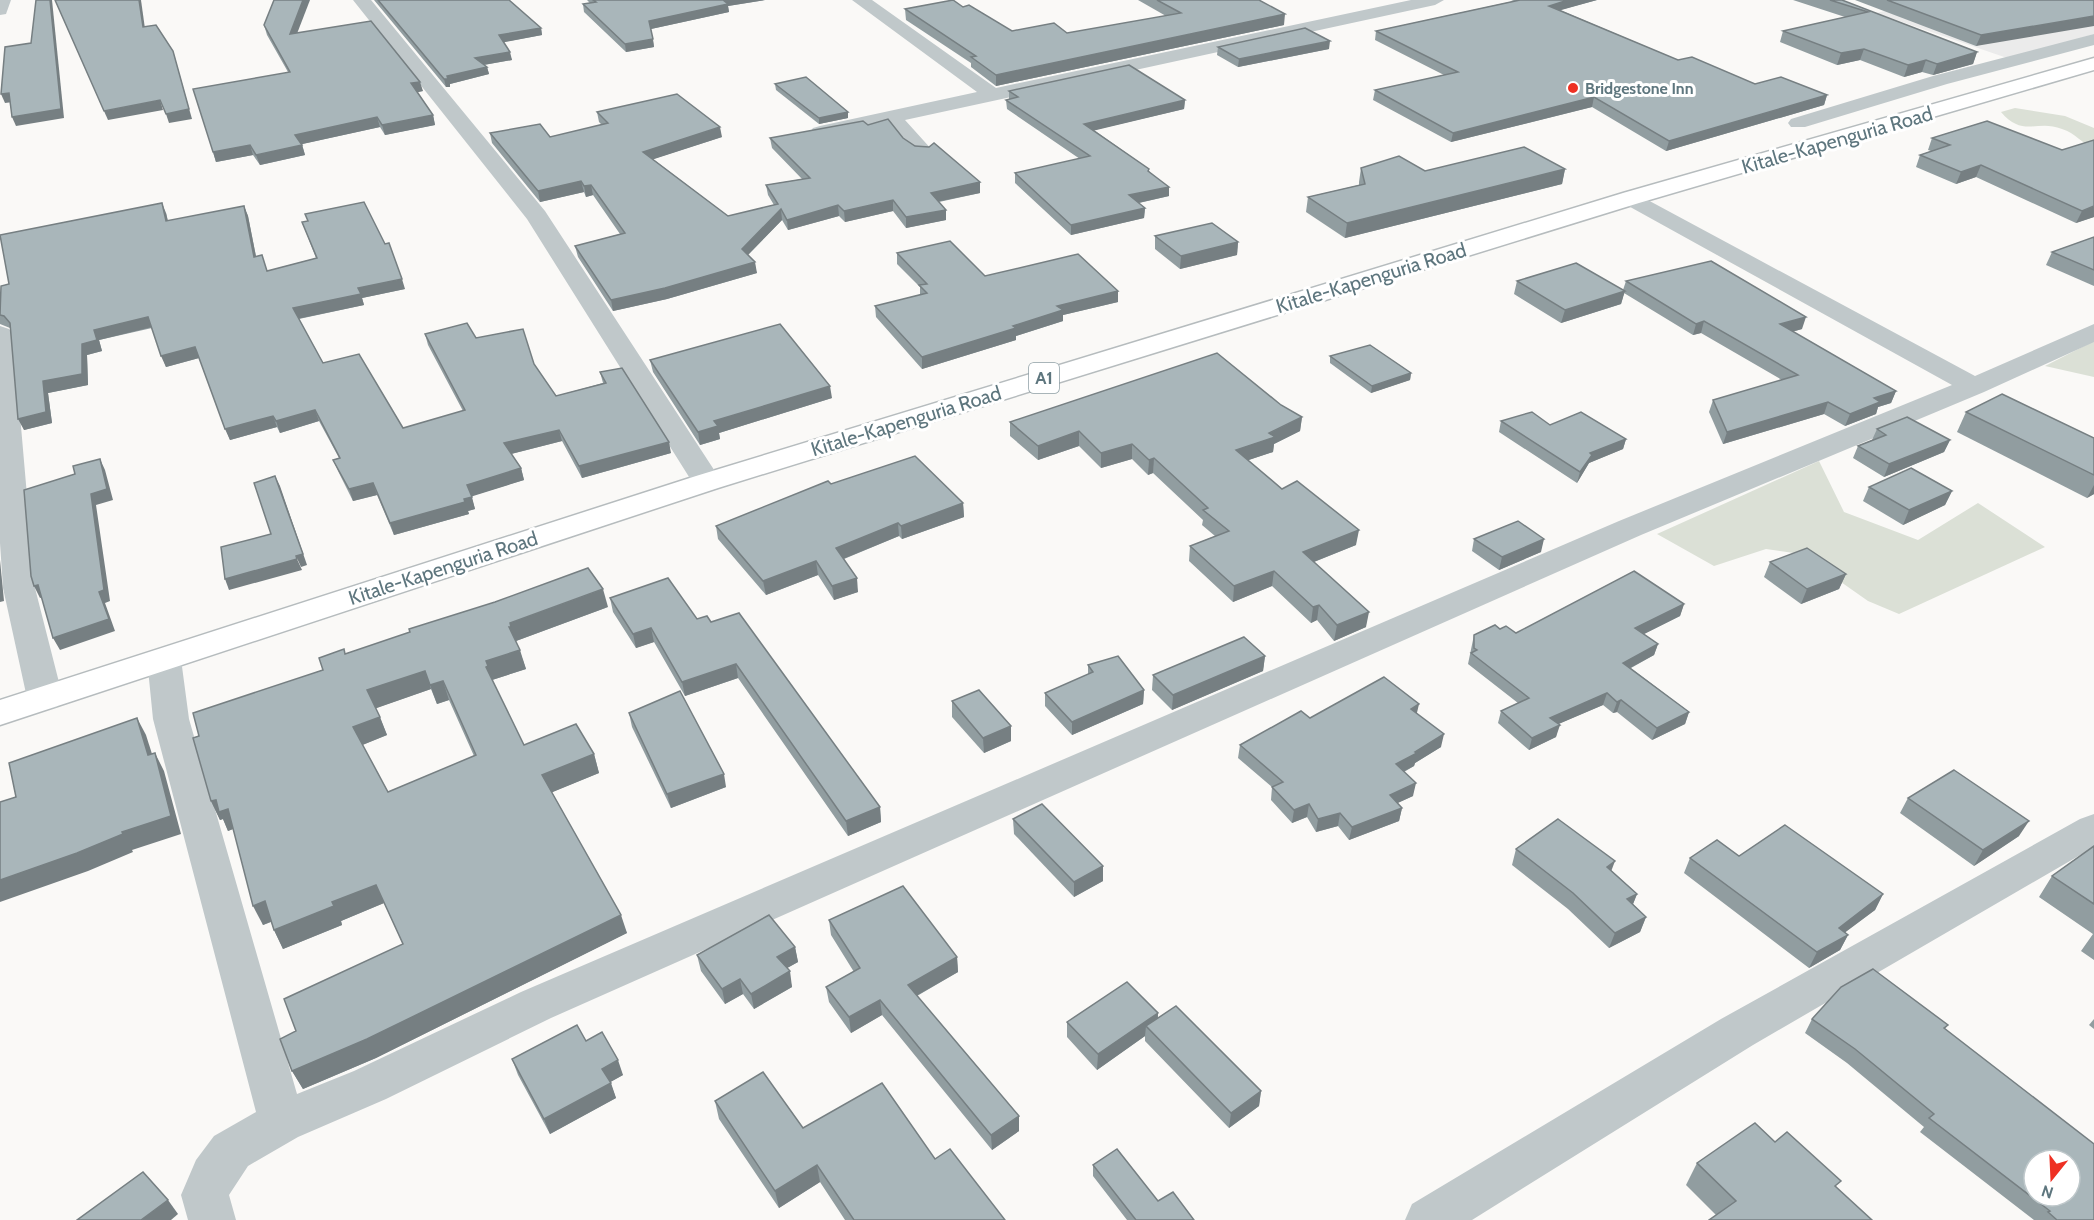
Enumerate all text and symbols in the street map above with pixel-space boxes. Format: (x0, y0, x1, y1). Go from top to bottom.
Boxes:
place label: Bridgestone Inn (1585, 79, 1693, 98)
marker: Bridgestone Inn (1566, 81, 1580, 95)
street label: Kitale-Kapenguria Road (1739, 101, 1935, 179)
street label: Kitale-Kapenguria Road (1273, 238, 1469, 318)
road number: A1 (1029, 363, 1059, 393)
street label: Kitale-Kapenguria Road (808, 381, 1004, 461)
street label: Kitale-Kapenguria Road (345, 526, 541, 610)
north arrow (2022, 1148, 2082, 1208)
text: N (2039, 1181, 2056, 1203)

